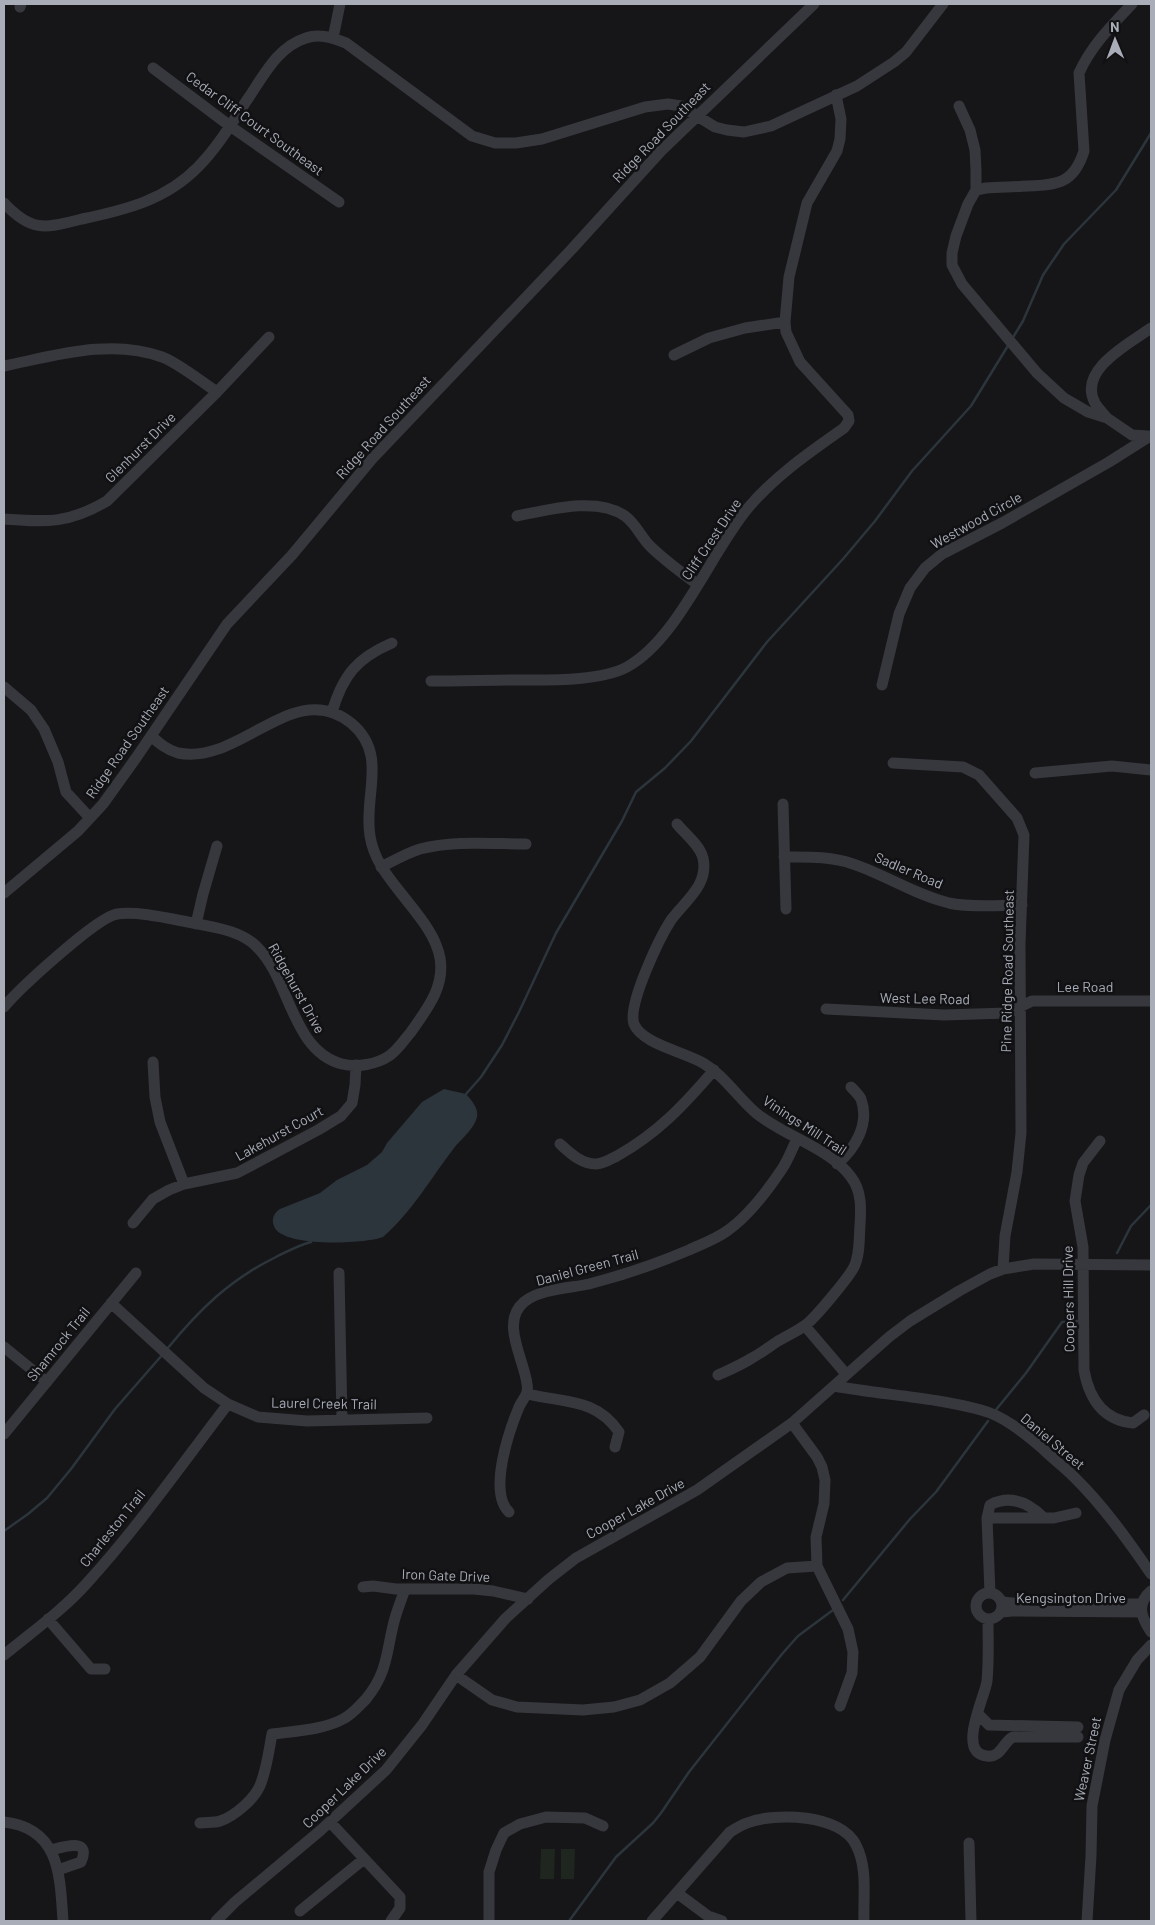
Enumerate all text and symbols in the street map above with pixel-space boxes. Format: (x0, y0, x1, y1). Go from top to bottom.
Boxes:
north arrow (1090, 15, 1140, 65)
text: N (1110, 18, 1120, 35)
street label: Cedar Cliff Court Southeast (183, 67, 327, 179)
street label: Ridge Road Southeast (609, 78, 713, 186)
street label: Ridge Road Southeast (332, 372, 434, 482)
street label: Glenhurst Drive (101, 408, 179, 486)
street label: Westwood Circle (928, 488, 1024, 552)
street label: Cliff Crest Drive (677, 495, 745, 583)
street label: Ridge Road Southeast (82, 682, 172, 802)
street label: Sadler Road (872, 848, 946, 892)
street label: Pine Ridge Road Southeast (997, 889, 1017, 1053)
street label: Ridgehurst Drive (265, 940, 329, 1036)
street label: Lee Road (1057, 978, 1113, 995)
street label: West Lee Road (880, 989, 970, 1007)
street label: Vinings Mill Trail (760, 1092, 850, 1158)
street label: Lakehurst Court (232, 1102, 326, 1164)
street label: Daniel Green Trail (534, 1245, 640, 1289)
street label: Coopers Hill Drive (1059, 1246, 1077, 1352)
street label: Shamrock Trail (23, 1304, 93, 1384)
street label: Laurel Creek Trail (271, 1394, 377, 1412)
street label: Daniel Street (1017, 1409, 1089, 1473)
street label: Cooper Lake Drive (583, 1474, 687, 1542)
street label: Charleston Trail (76, 1486, 148, 1570)
street label: Iron Gate Drive (401, 1565, 491, 1585)
street label: Kengsington Drive (1016, 1589, 1126, 1606)
street label: Weaver Street (1070, 1715, 1104, 1803)
street label: Cooper Lake Drive (299, 1743, 389, 1831)

